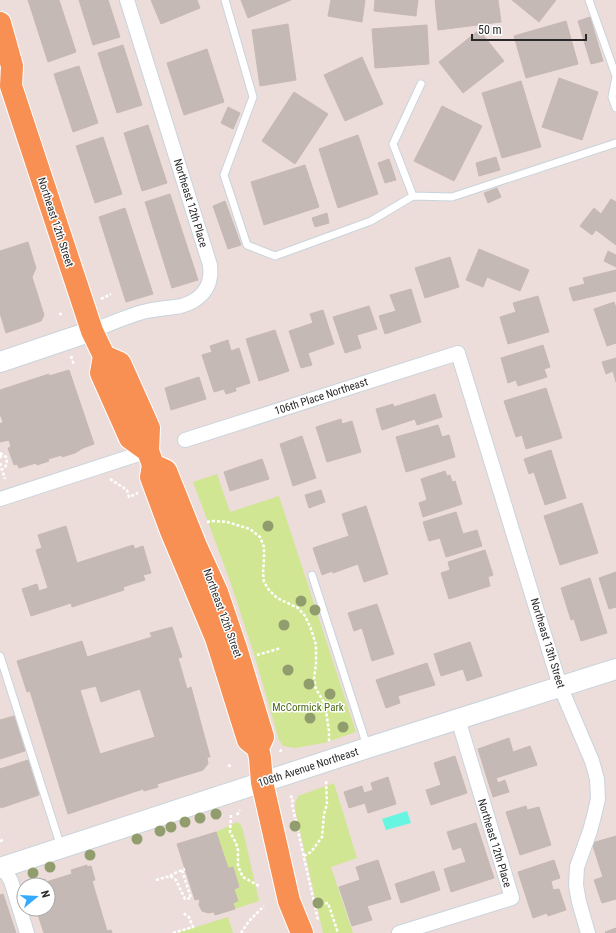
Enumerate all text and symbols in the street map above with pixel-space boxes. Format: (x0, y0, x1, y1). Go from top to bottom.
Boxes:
scale bar (472, 16, 586, 42)
text: 50 m (478, 23, 502, 37)
street label: Northeast 12th Place (171, 157, 210, 249)
street label: Northeast 12th Street (35, 176, 76, 269)
street label: 106th Place Northeast (273, 375, 369, 418)
street label: Northeast 12th Street (200, 567, 245, 659)
street label: Northeast 13th Street (528, 597, 567, 690)
park label: McCormick Park (272, 701, 344, 714)
street label: 108th Avenue Northeast (256, 745, 360, 790)
street label: Northeast 12th Place (475, 797, 514, 889)
north arrow (16, 877, 56, 917)
text: N (38, 889, 52, 900)

